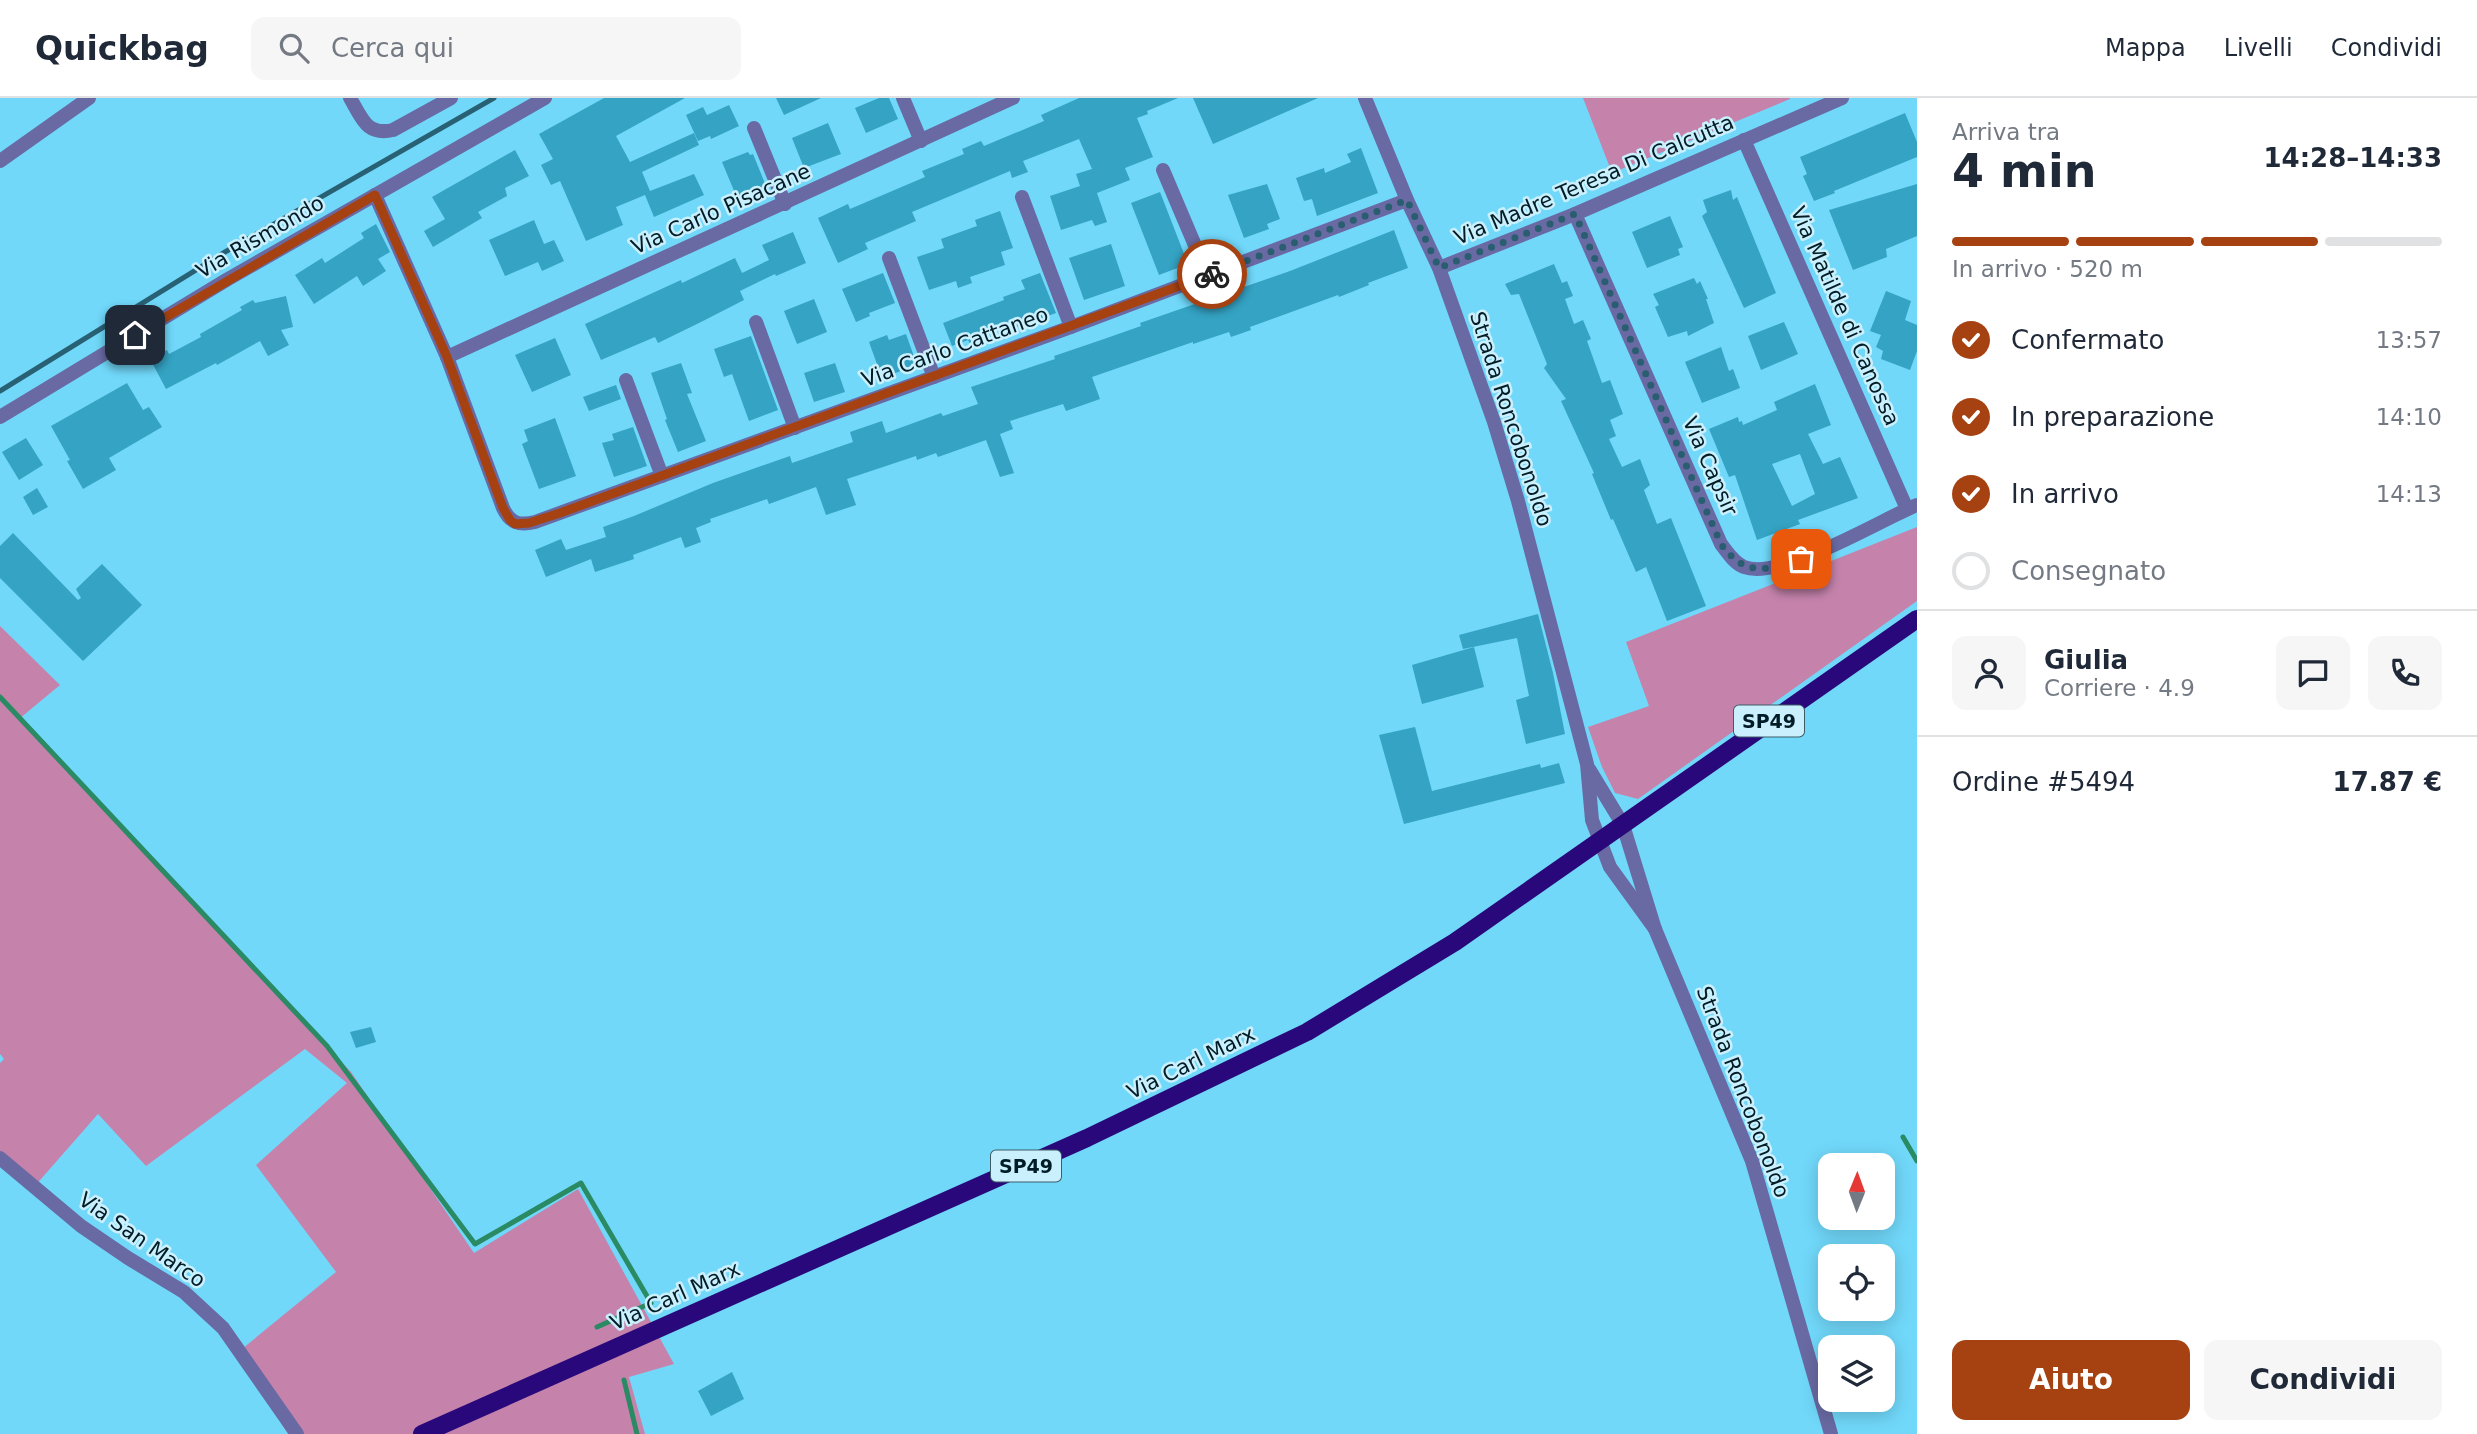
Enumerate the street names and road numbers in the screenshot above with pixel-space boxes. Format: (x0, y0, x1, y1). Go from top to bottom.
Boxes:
street label: Via Madre Teresa Di Calcutta (1451, 110, 1737, 250)
street label: Via Carlo Pisacane (628, 159, 814, 259)
street label: Via Rismondo (192, 191, 328, 283)
street label: Via Matilde di Canossa (1786, 203, 1904, 429)
street label: Via Carlo Cattaneo (858, 302, 1052, 392)
street label: Strada Roncobonoldo (1465, 309, 1557, 529)
street label: Via Capsir (1678, 413, 1743, 519)
road number: SP49 (1734, 706, 1804, 736)
street label: Strada Roncobonoldo (1692, 983, 1794, 1201)
street label: Via Carl Marx (1123, 1022, 1259, 1104)
road number: SP49 (991, 1150, 1061, 1182)
street label: Via San Marco (74, 1187, 210, 1293)
street label: Via Carl Marx (606, 1257, 744, 1335)

